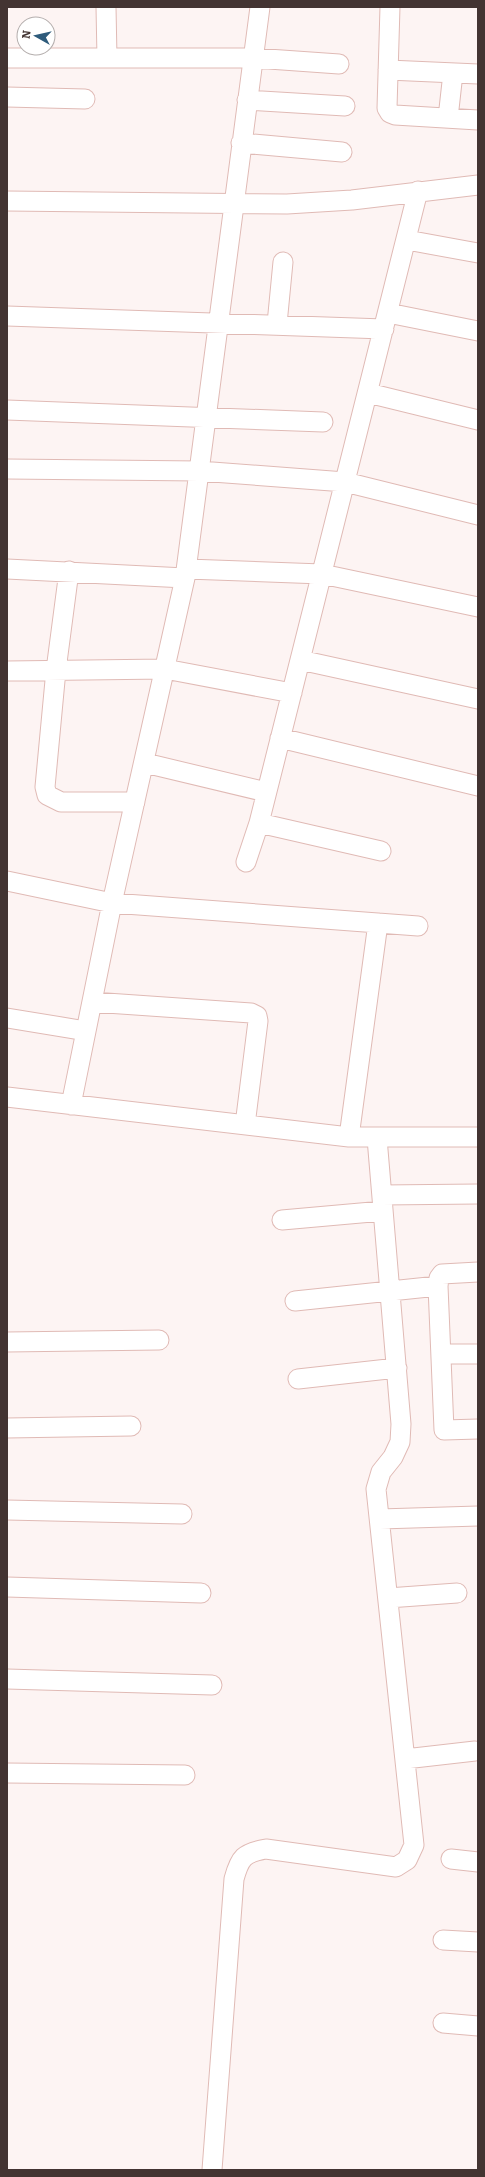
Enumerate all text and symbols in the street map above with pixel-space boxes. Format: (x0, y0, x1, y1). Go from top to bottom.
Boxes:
north arrow (16, 16, 56, 56)
text: N (20, 29, 34, 40)

